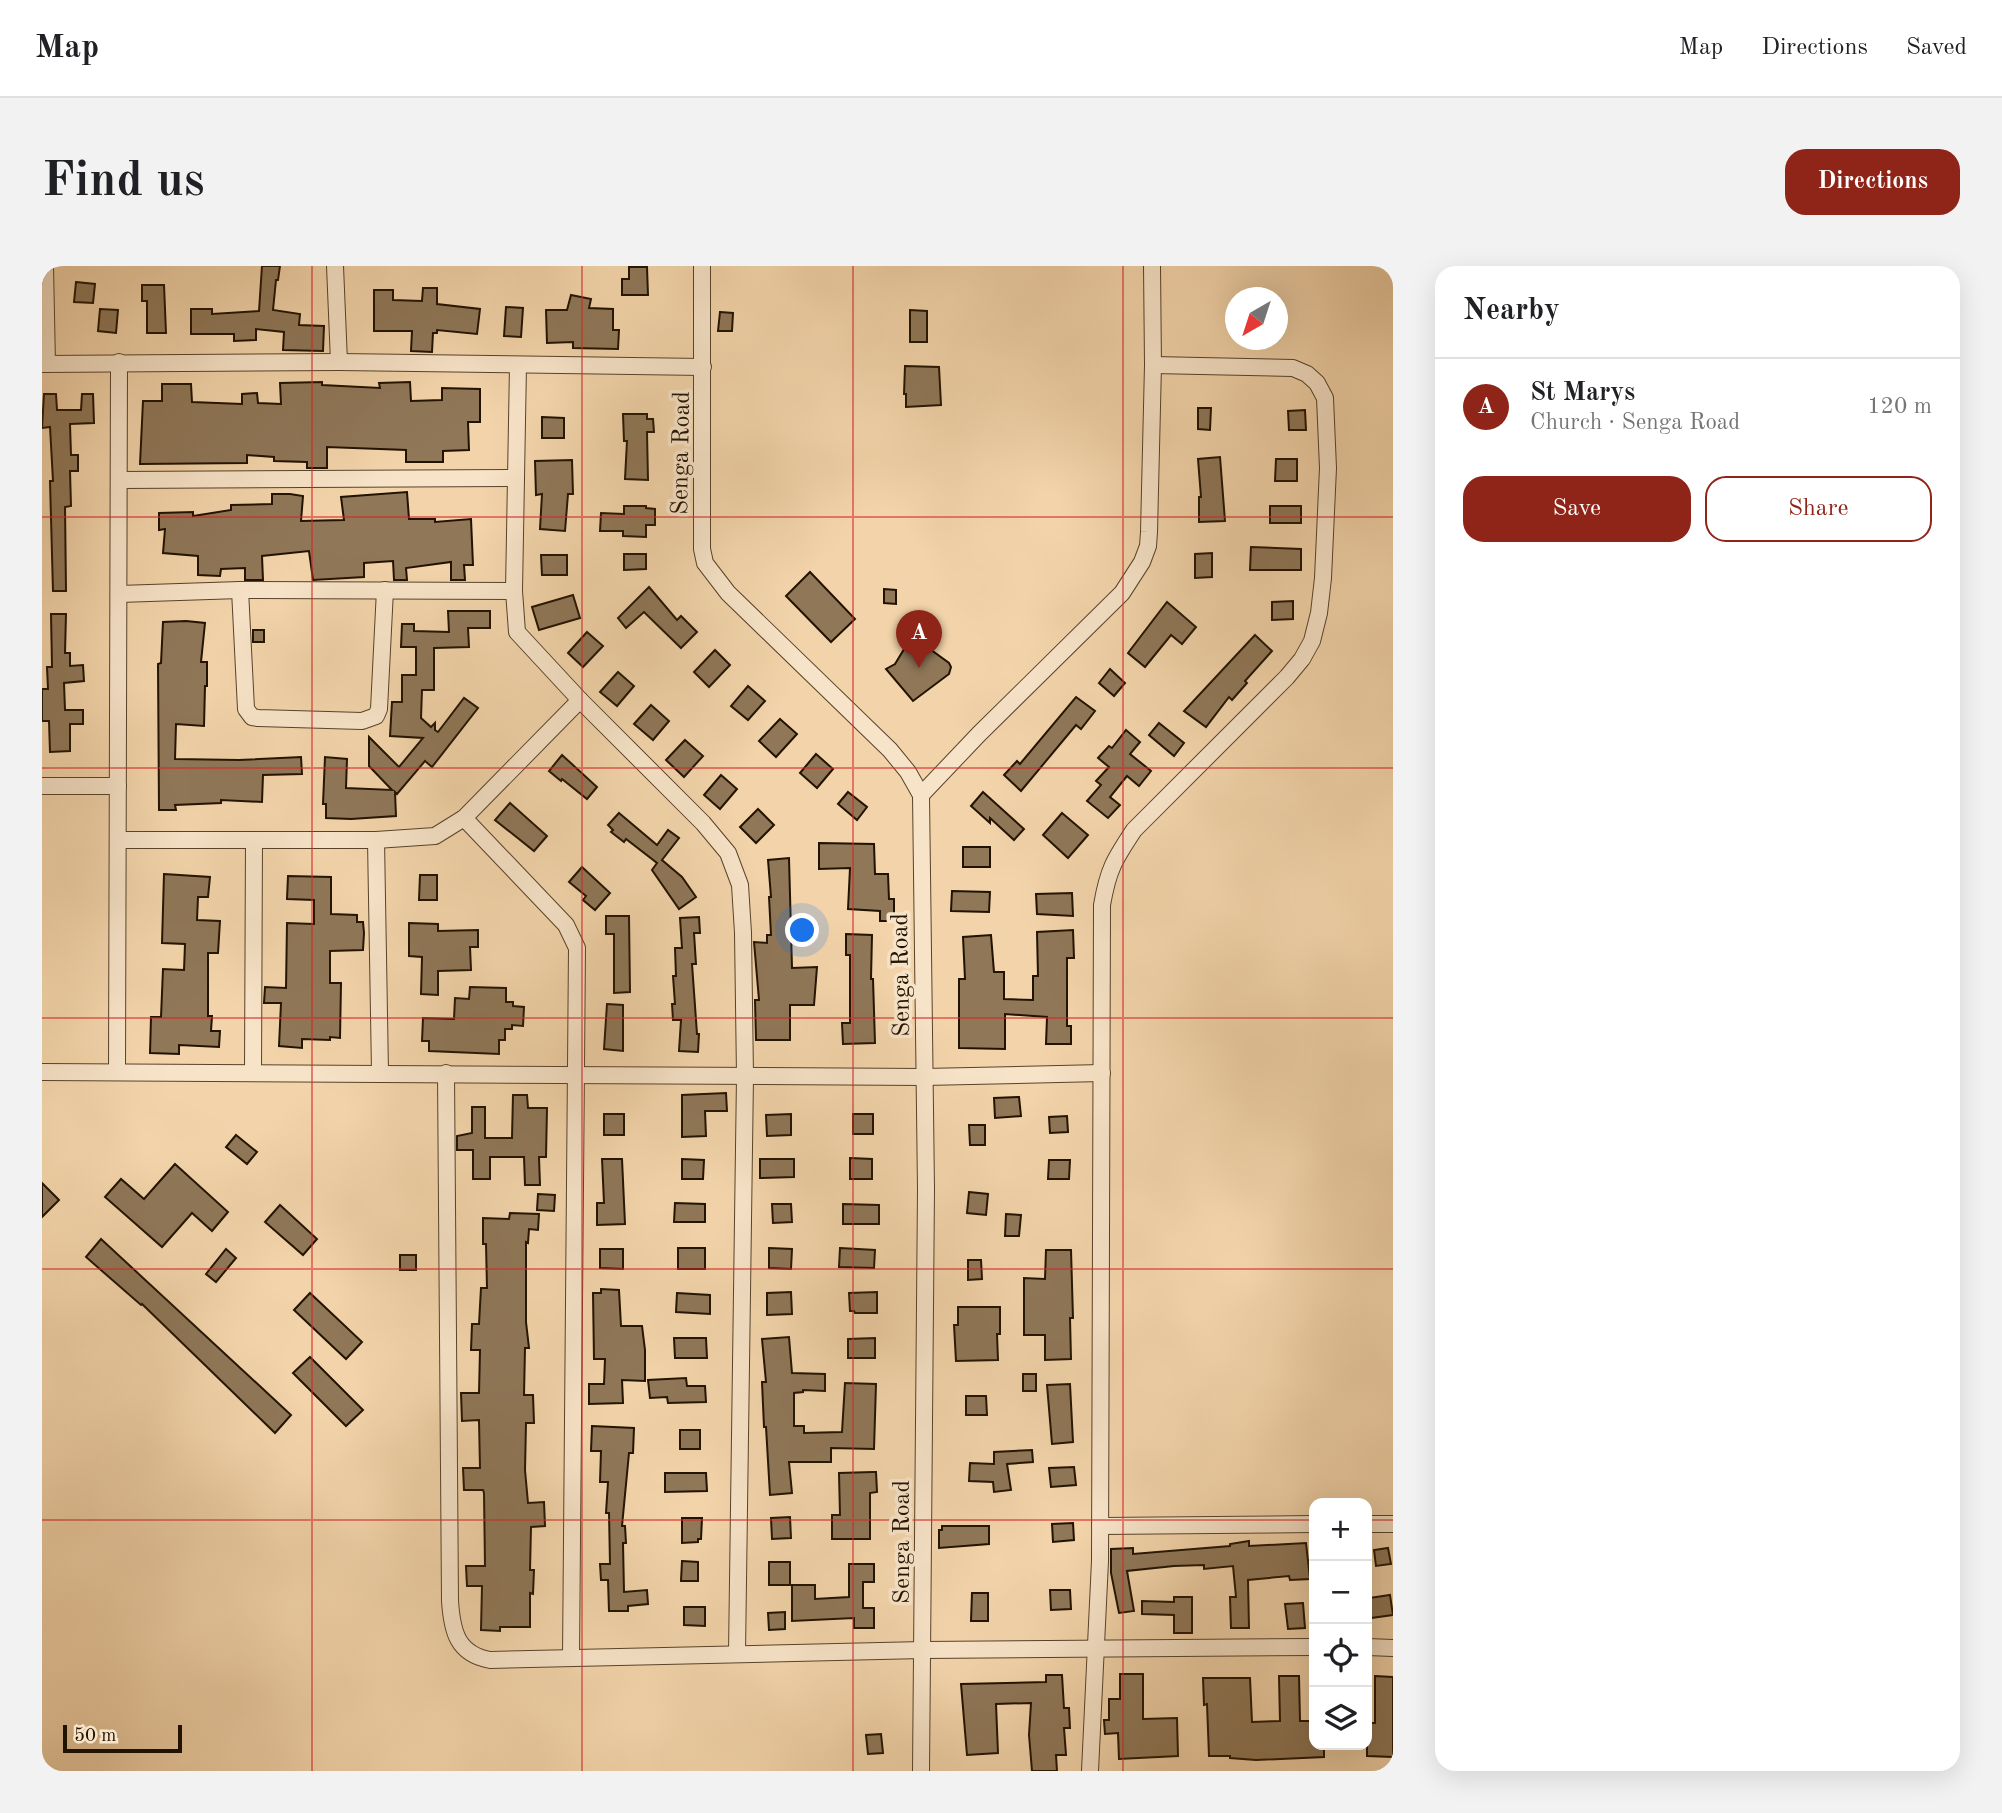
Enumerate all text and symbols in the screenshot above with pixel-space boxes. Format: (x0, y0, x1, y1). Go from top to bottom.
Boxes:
text: Map (35, 32, 99, 65)
text: Map (1679, 36, 1723, 60)
text: Directions (1761, 36, 1868, 60)
text: Saved (1906, 36, 1967, 60)
button: Directions (1785, 149, 1960, 215)
text: Find us (42, 158, 205, 207)
north arrow (1225, 287, 1288, 350)
text: Nearby (1463, 296, 1560, 326)
text: St Marys (1530, 380, 1635, 406)
street label: Senga Road (669, 391, 695, 515)
text: A (1477, 395, 1495, 418)
text: 120 m (1867, 395, 1932, 418)
text: Church · Senga Road (1530, 411, 1740, 434)
button: Save (1463, 476, 1691, 542)
button: Share (1705, 476, 1932, 542)
pin: A (896, 610, 942, 668)
your location (785, 913, 819, 947)
street label: Senga Road (889, 913, 915, 1037)
street label: Senga Road (891, 1480, 915, 1604)
map controls (1309, 1498, 1372, 1750)
button: + (1309, 1498, 1372, 1561)
button: − (1309, 1561, 1372, 1624)
button: locate (1309, 1624, 1372, 1687)
button: layers (1309, 1687, 1372, 1750)
scale bar (63, 1722, 182, 1754)
text: 50 m (74, 1727, 116, 1746)

